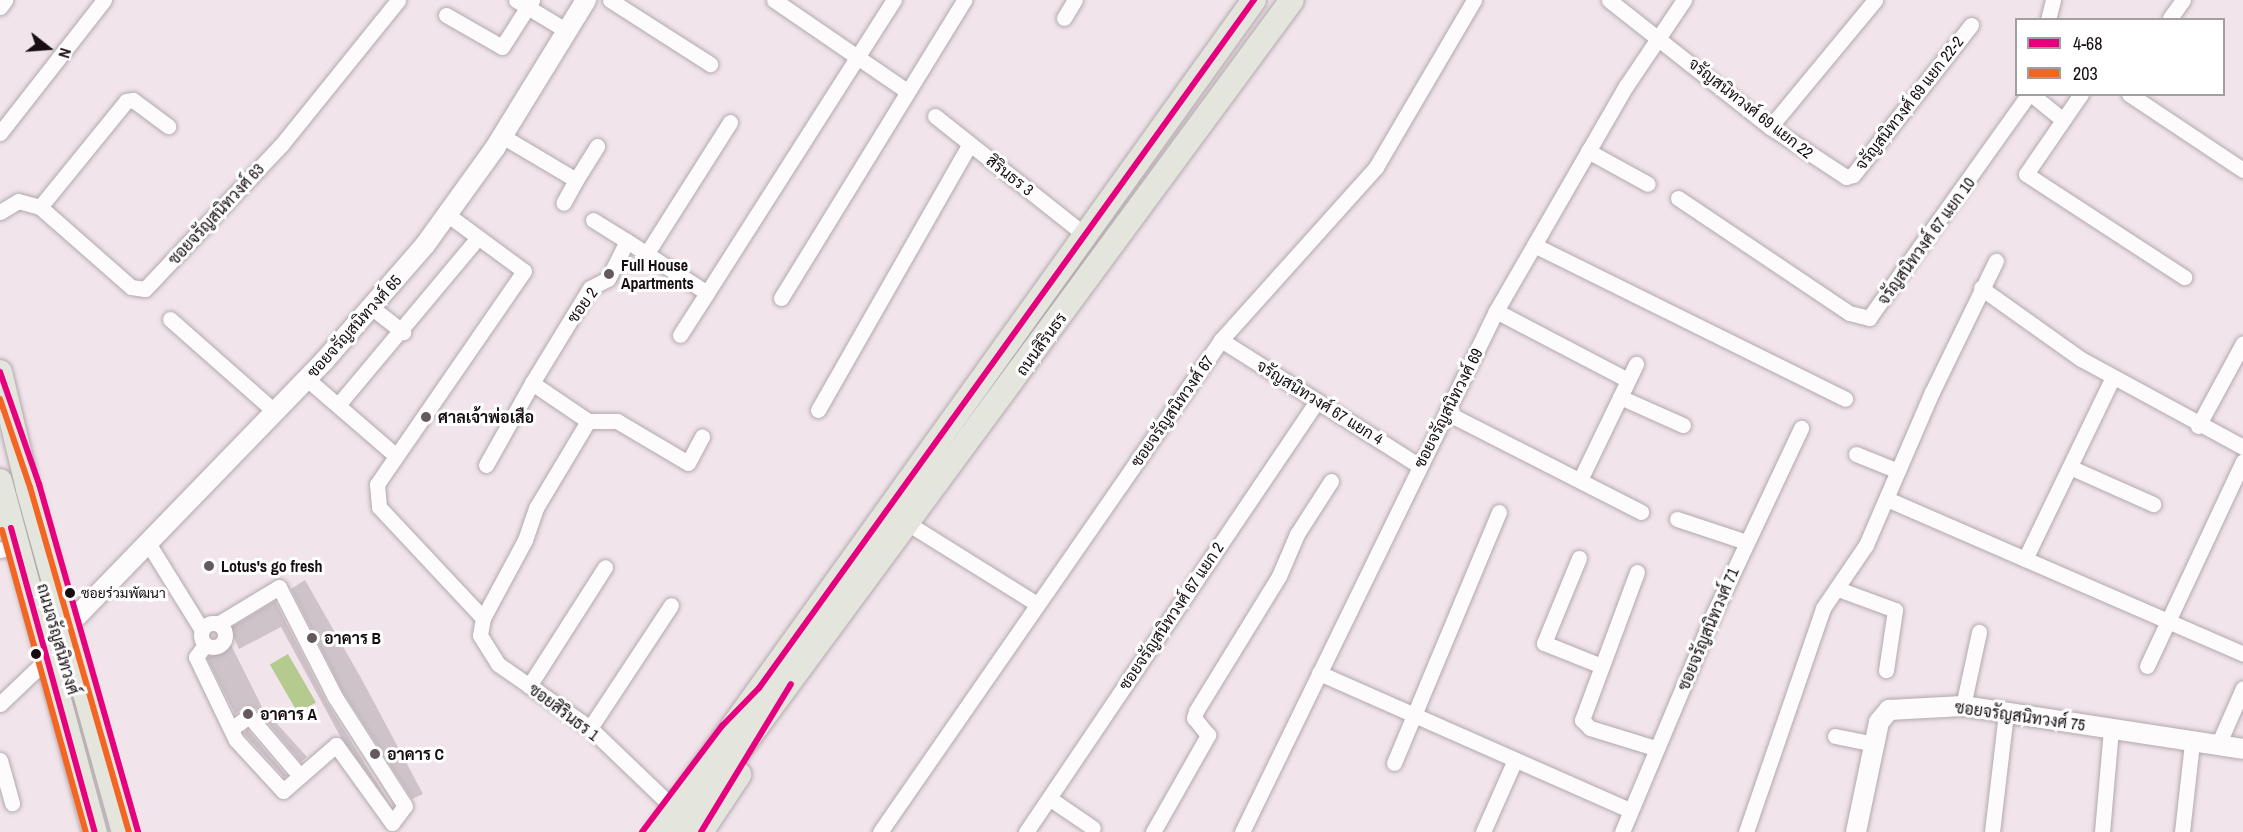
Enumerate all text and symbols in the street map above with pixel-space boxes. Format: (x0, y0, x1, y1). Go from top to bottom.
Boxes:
north arrow (18, 18, 78, 78)
legend (2015, 18, 2225, 96)
text: 4-68 (2073, 31, 2103, 56)
street label: จรัญสนิทวงศ์ 69 แยก 22-2 (1851, 32, 1967, 174)
text: N (53, 46, 77, 61)
street label: จรัญสนิทวงศ์ 69 แยก 22 (1685, 53, 1817, 163)
text: 203 (2073, 61, 2098, 86)
street label: สิรินธร 3 (983, 151, 1037, 199)
street label: ซอยจรัญสนิทวงศ์ 63 (164, 159, 268, 269)
street label: จรัญสนิทวงศ์ 67 แยก 10 (1873, 174, 1979, 308)
place label: Full House Apartments (621, 255, 694, 293)
marker: Full House Apartments (602, 267, 616, 281)
street label: ซอยจรัญสนิทวงศ์ 65 (303, 271, 405, 381)
street label: ซอย 2 (563, 283, 601, 327)
street label: ถนนสิรินธร (1012, 309, 1070, 379)
street label: ซอยจรัญสนิทวงศ์ 69 (1410, 345, 1486, 471)
street label: ซอยจรัญสนิทวงศ์ 67 (1126, 352, 1218, 470)
street label: จรัญสนิทวงศ์ 67 แยก 4 (1253, 355, 1387, 449)
place label: ศาลเจ้าพ่อเสือ (438, 407, 534, 427)
marker: ศาลเจ้าพ่อเสือ (419, 410, 433, 424)
street label: ซอยจรัญสนิทวงศ์ 67 แยก 2 (1114, 539, 1228, 693)
place label: Lotus's go fresh (221, 556, 323, 576)
marker: Lotus's go fresh (202, 559, 216, 573)
street label: ซอยจรัญสนิทวงศ์ 71 (1673, 565, 1743, 693)
street label: ถนนจรัญสนิทวงศ์ (33, 581, 83, 697)
place label: ซอยร่วมพัฒนา (81, 585, 166, 601)
marker: ซอยร่วมพัฒนา (64, 587, 76, 599)
place label: อาคาร B (324, 628, 381, 648)
marker: อาคาร B (305, 631, 319, 645)
unlabelled marker (30, 648, 42, 660)
street label: ซอยสิรินธร 1 (525, 679, 603, 745)
street label: ซอยจรัญสนิทวงศ์ 75 (1953, 697, 2087, 735)
place label: อาคาร A (260, 704, 317, 724)
marker: อาคาร A (241, 707, 255, 721)
place label: อาคาร C (387, 744, 444, 764)
marker: อาคาร C (368, 747, 382, 761)

